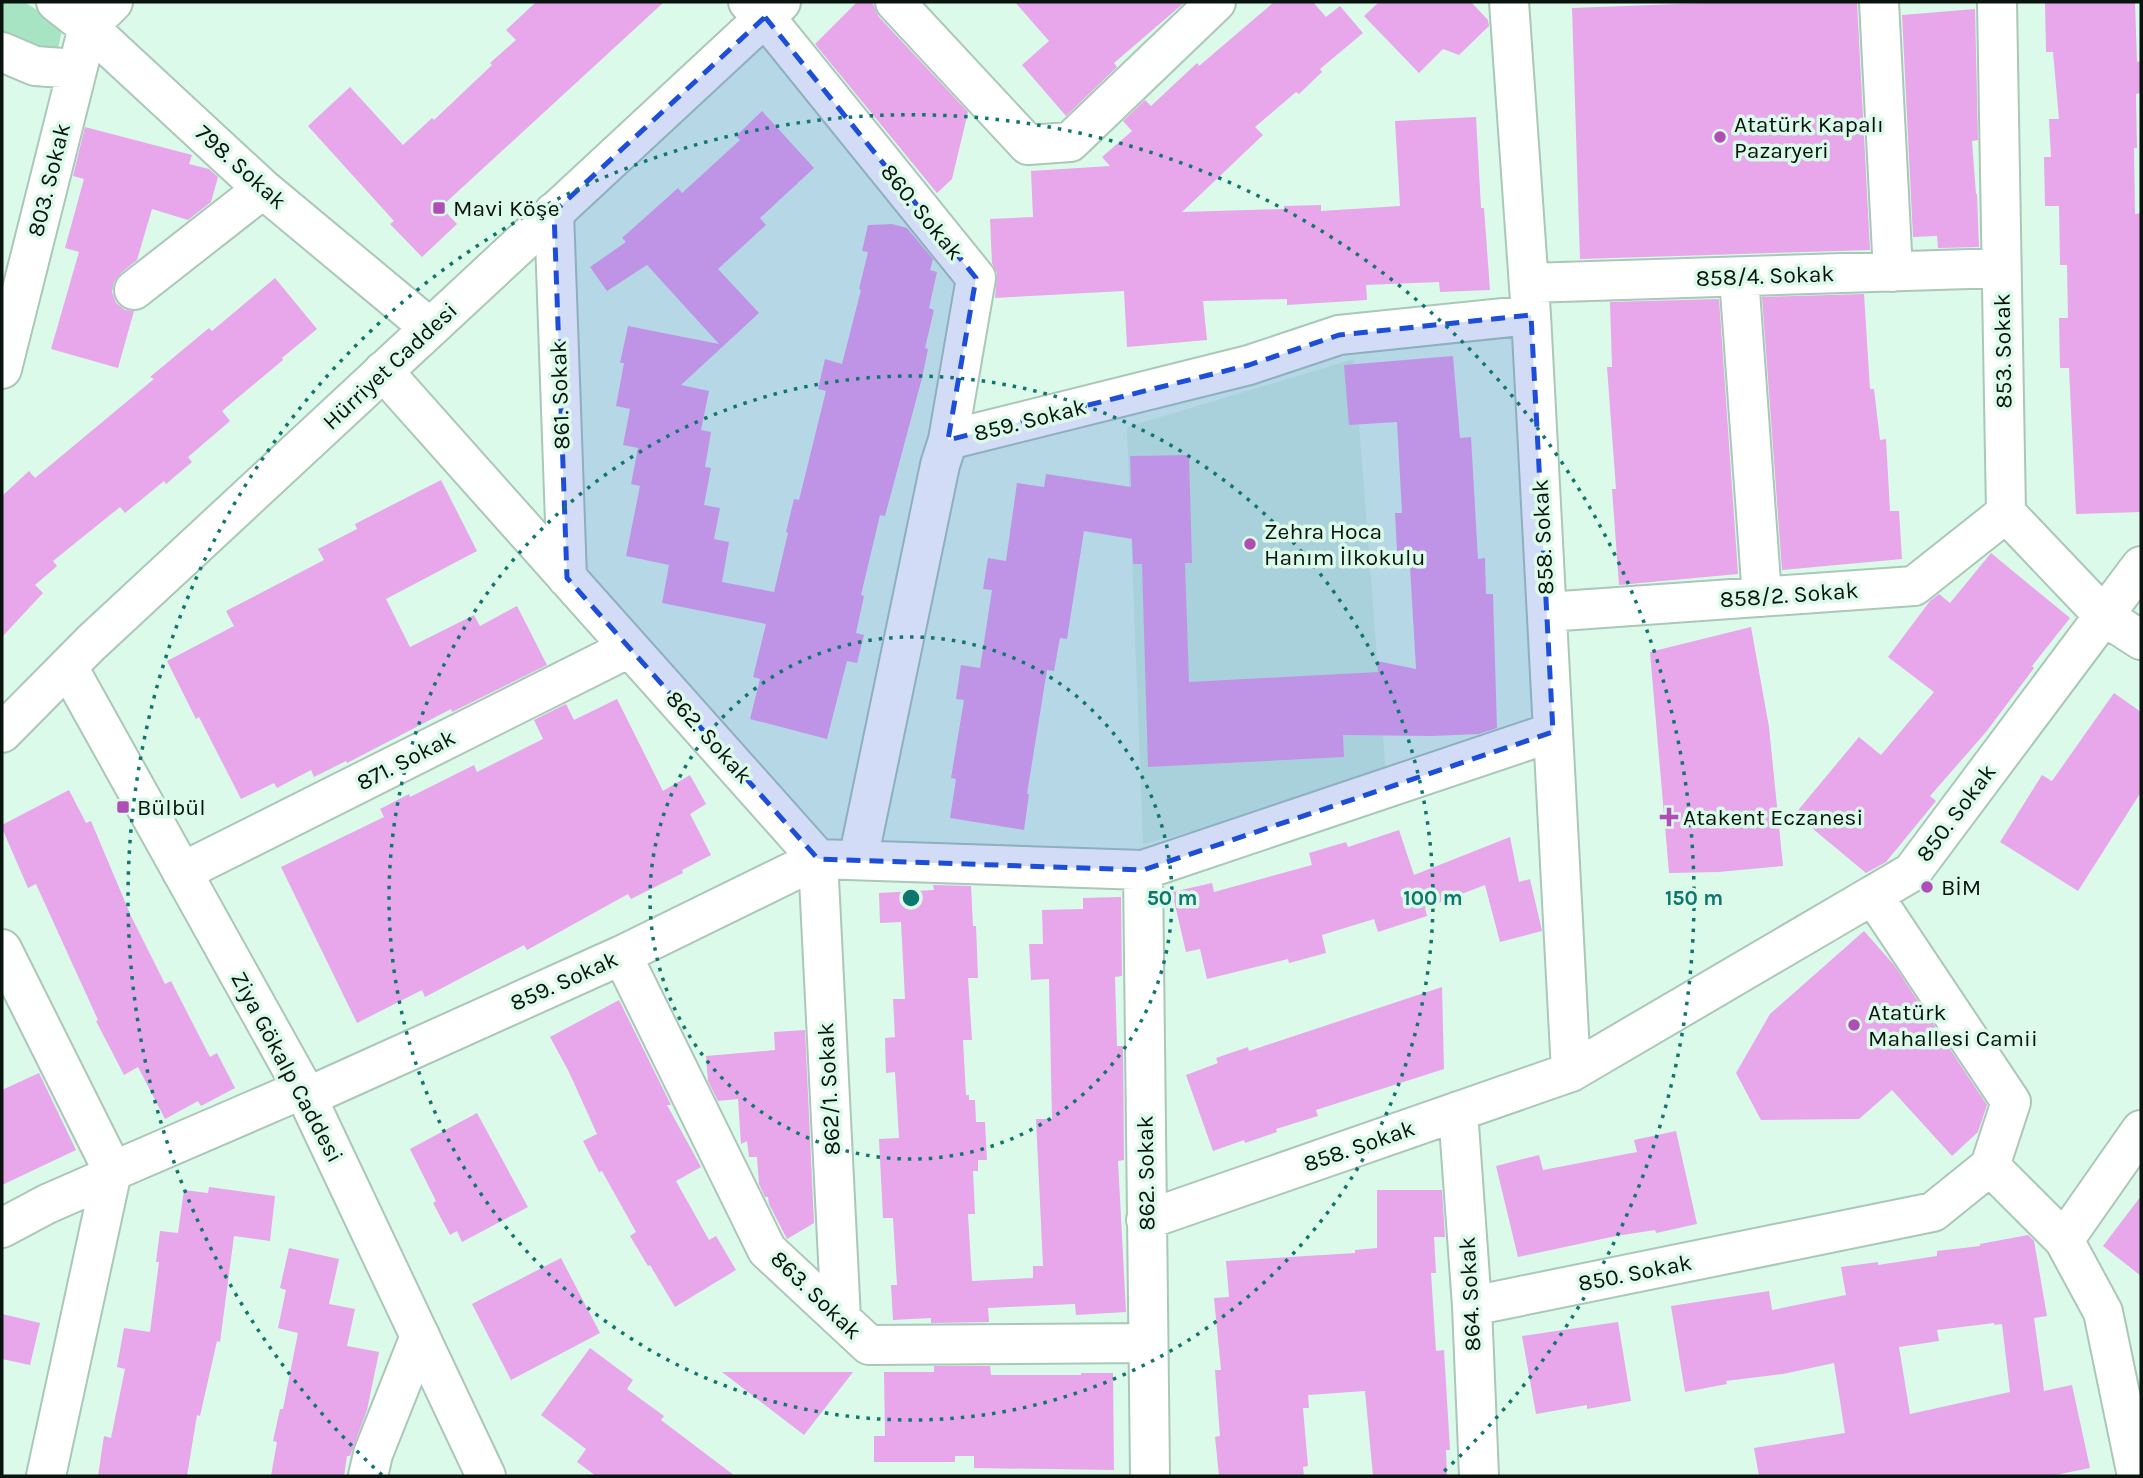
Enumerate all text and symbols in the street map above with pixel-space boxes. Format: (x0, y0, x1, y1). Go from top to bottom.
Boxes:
place label: Atatürk Kapalı Pazaryeri (1734, 111, 1884, 164)
street label: 798. Sokak (190, 119, 292, 215)
street label: 803. Sokak (22, 120, 76, 240)
marker: Atatürk Kapalı Pazaryeri (1712, 129, 1728, 145)
street label: 860. Sokak (875, 159, 969, 265)
place label: Mavi Köşe (453, 195, 559, 222)
marker: Mavi Köşe (431, 200, 447, 216)
street label: 858/4. Sokak (1695, 260, 1835, 292)
street label: 853. Sokak (1988, 293, 2018, 409)
street label: Hürriyet Caddesi (317, 297, 463, 435)
street label: 861. Sokak (545, 340, 575, 450)
street label: 859. Sokak (971, 393, 1089, 447)
street label: 858. Sokak (1526, 478, 1560, 596)
place label: Zehra Hoca Hanım İlkokulu (1264, 518, 1425, 571)
marker: Zehra Hoca Hanım İlkokulu (1242, 536, 1258, 552)
street label: 858/2. Sokak (1719, 577, 1859, 613)
street label: 862. Sokak (660, 685, 758, 789)
street label: 871. Sokak (352, 724, 460, 796)
street label: 850. Sokak (1910, 759, 2002, 867)
place label: Bülbül (137, 794, 206, 821)
marker: Bülbül (115, 799, 131, 815)
place label: Atakent Eczanesi (1683, 804, 1863, 831)
marker: Atakent Eczanesi (1661, 809, 1677, 825)
place label: BİM (1941, 874, 1981, 901)
marker: BİM (1919, 879, 1935, 895)
centre of rings (899, 886, 923, 910)
text: 50 m (1147, 886, 1197, 910)
text: 100 m (1403, 886, 1463, 910)
text: 150 m (1665, 886, 1723, 910)
street label: 859. Sokak (506, 945, 622, 1017)
street label: Ziya Gökalp Caddesi (225, 967, 349, 1167)
place label: Atatürk Mahallesi Camii (1868, 999, 2038, 1052)
marker: Atatürk Mahallesi Camii (1846, 1017, 1862, 1033)
street label: 862/1. Sokak (812, 1022, 846, 1156)
street label: 858. Sokak (1300, 1114, 1418, 1178)
street label: 862. Sokak (1131, 1115, 1161, 1231)
street label: 864. Sokak (1454, 1236, 1486, 1352)
street label: 863. Sokak (765, 1245, 867, 1345)
street label: 850. Sokak (1576, 1249, 1694, 1297)

